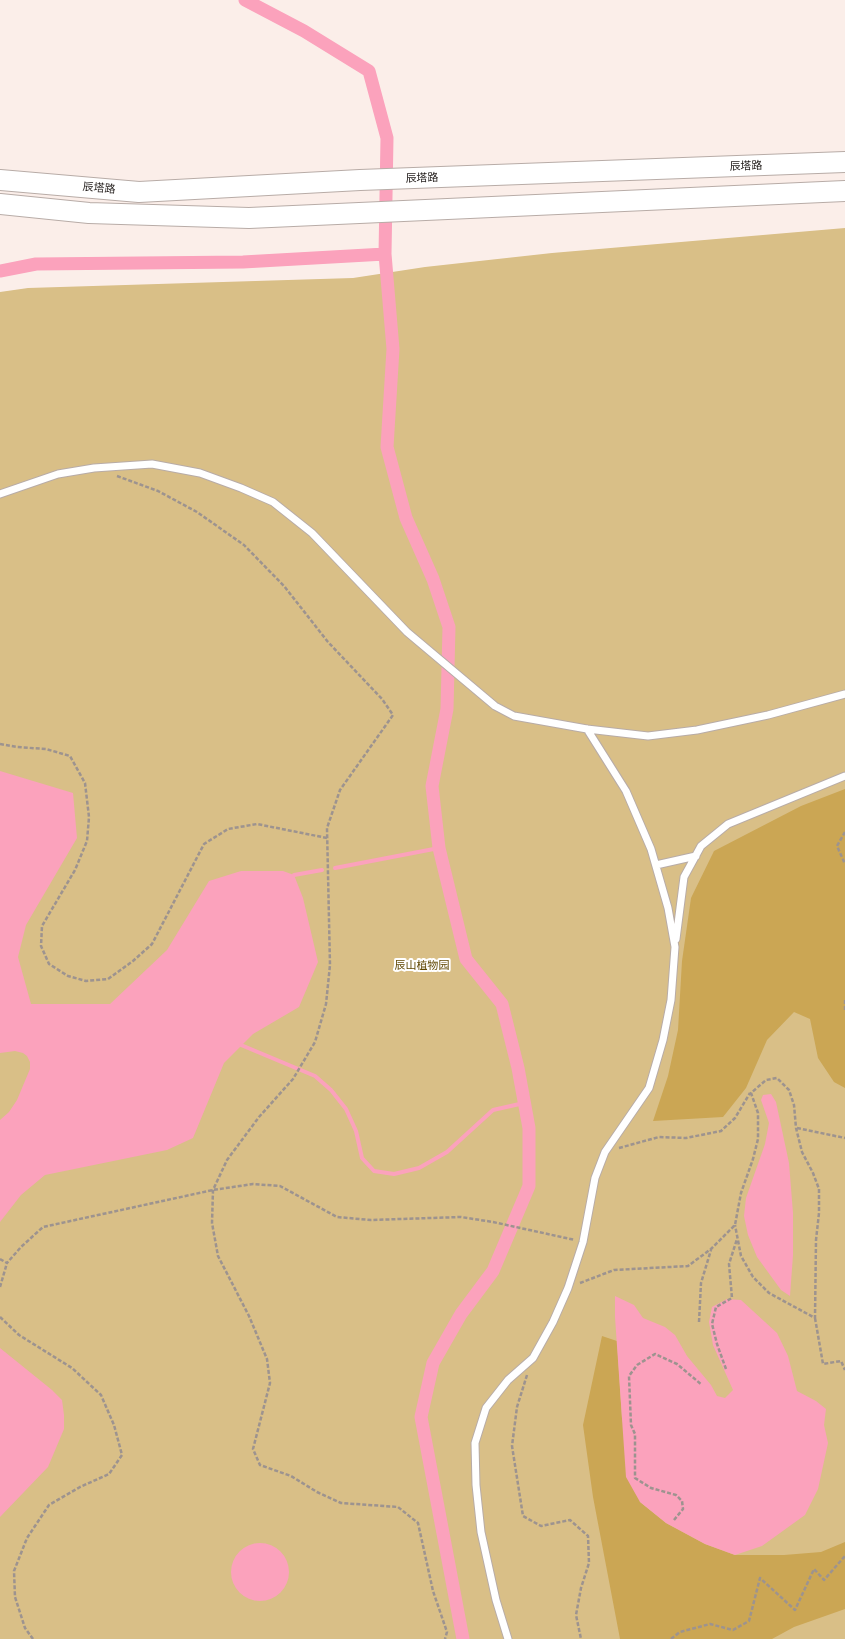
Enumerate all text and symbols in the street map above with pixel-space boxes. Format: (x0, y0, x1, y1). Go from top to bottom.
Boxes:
street label: 辰塔路 (729, 159, 763, 173)
street label: 辰塔路 (405, 171, 439, 185)
street label: 辰塔路 (82, 180, 116, 196)
park label: 辰山植物园 (395, 959, 449, 973)

